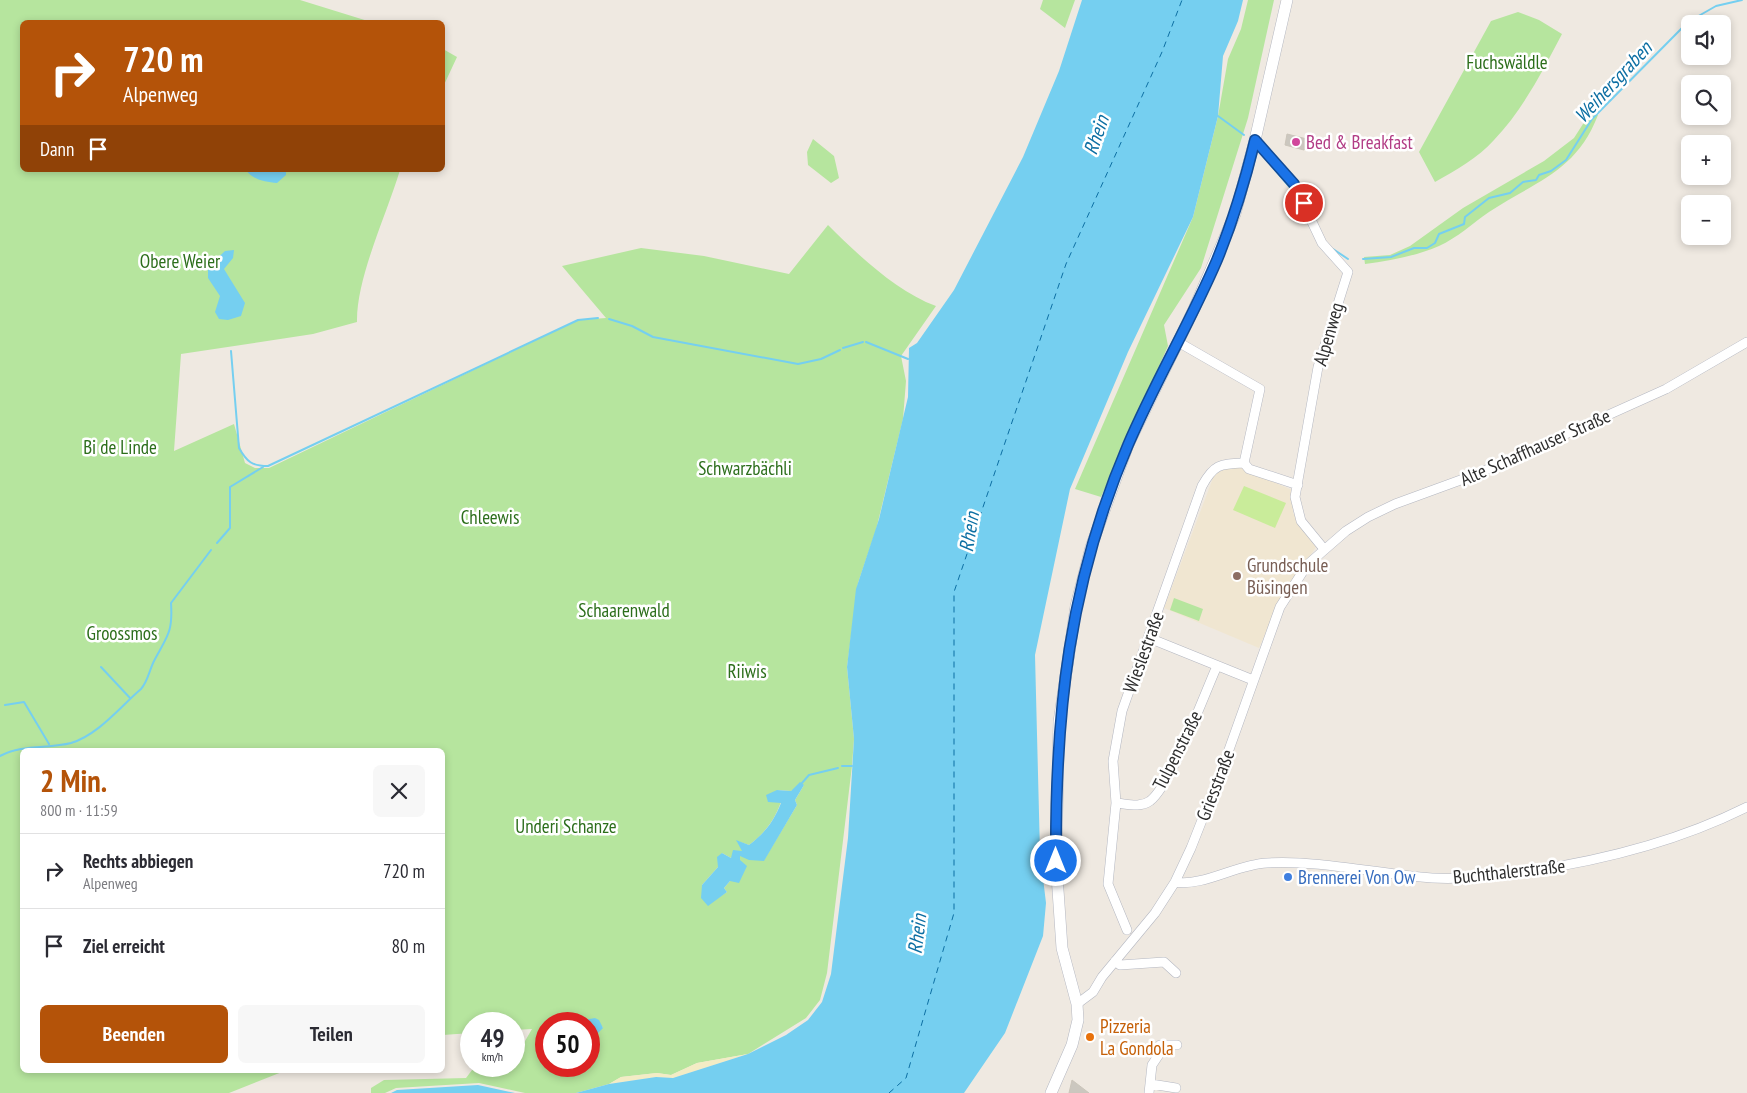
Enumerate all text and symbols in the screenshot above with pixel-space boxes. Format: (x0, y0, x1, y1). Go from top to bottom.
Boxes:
map controls (1681, 15, 1731, 245)
button: sound (1681, 15, 1731, 65)
water label: Weihersgraben (1569, 35, 1658, 128)
text: 720 m (123, 36, 204, 82)
icon: right (40, 40, 105, 105)
park label: Fuchswäldle (1466, 50, 1548, 74)
button: search (1681, 75, 1731, 125)
text: Alpenweg (123, 80, 198, 108)
water label: Rhein (1077, 111, 1115, 158)
place label: Bed & Breakfast (1306, 130, 1413, 154)
icon: arrive (84, 135, 112, 163)
button: + (1681, 135, 1731, 185)
marker: Bed & Breakfast (1290, 136, 1302, 148)
text: Dann (40, 137, 74, 161)
pin (1283, 182, 1325, 224)
icon: arrive (1290, 189, 1318, 217)
button: − (1681, 195, 1731, 245)
park label: Obere Weier (140, 249, 221, 273)
street label: Alpenweg (1308, 300, 1348, 368)
street label: Alte Schaffhauser Straße (1456, 403, 1614, 491)
park label: Bi de Linde (83, 435, 157, 459)
park label: Schwarzbächli (698, 456, 792, 480)
park label: Chleewis (461, 505, 519, 529)
water label: Rhein (953, 509, 985, 554)
place label: Grundschule Büsingen (1247, 553, 1329, 599)
marker: Grundschule Büsingen (1231, 570, 1243, 582)
park label: Schaarenwald (578, 598, 670, 622)
street label: Wieslestraße (1117, 608, 1169, 696)
park label: Groossmos (87, 621, 157, 645)
park label: Riiwis (727, 659, 767, 683)
street label: Tulpenstraße (1147, 706, 1207, 794)
street label: Griesstraße (1190, 746, 1240, 824)
text: 2 Min. (40, 761, 107, 800)
button: close (373, 765, 425, 817)
text: 800 m · 11:59 (40, 800, 118, 820)
park label: Underi Schanze (515, 814, 617, 838)
position arrow (1029, 834, 1081, 886)
text: Rechts abbiegen (83, 849, 193, 873)
street label: Buchthalerstraße (1452, 853, 1566, 889)
icon: right (40, 857, 68, 885)
text: 720 m (383, 859, 425, 883)
place label: Brennerei Von Ow (1298, 865, 1416, 889)
marker: Brennerei Von Ow (1282, 871, 1294, 883)
text: Alpenweg (83, 873, 138, 893)
water label: Rhein (902, 911, 932, 955)
icon: arrive (40, 932, 68, 960)
text: Ziel erreicht (83, 934, 165, 958)
text: 80 m (392, 934, 425, 958)
button: Beenden (40, 1005, 228, 1063)
button: Teilen (238, 1005, 425, 1063)
speed limit sign: 50 (535, 1012, 600, 1077)
place label: Pizzeria La Gondola (1100, 1014, 1174, 1060)
text: 49 (481, 1022, 504, 1054)
marker: Pizzeria La Gondola (1084, 1031, 1096, 1043)
text: km/h (482, 1049, 503, 1064)

